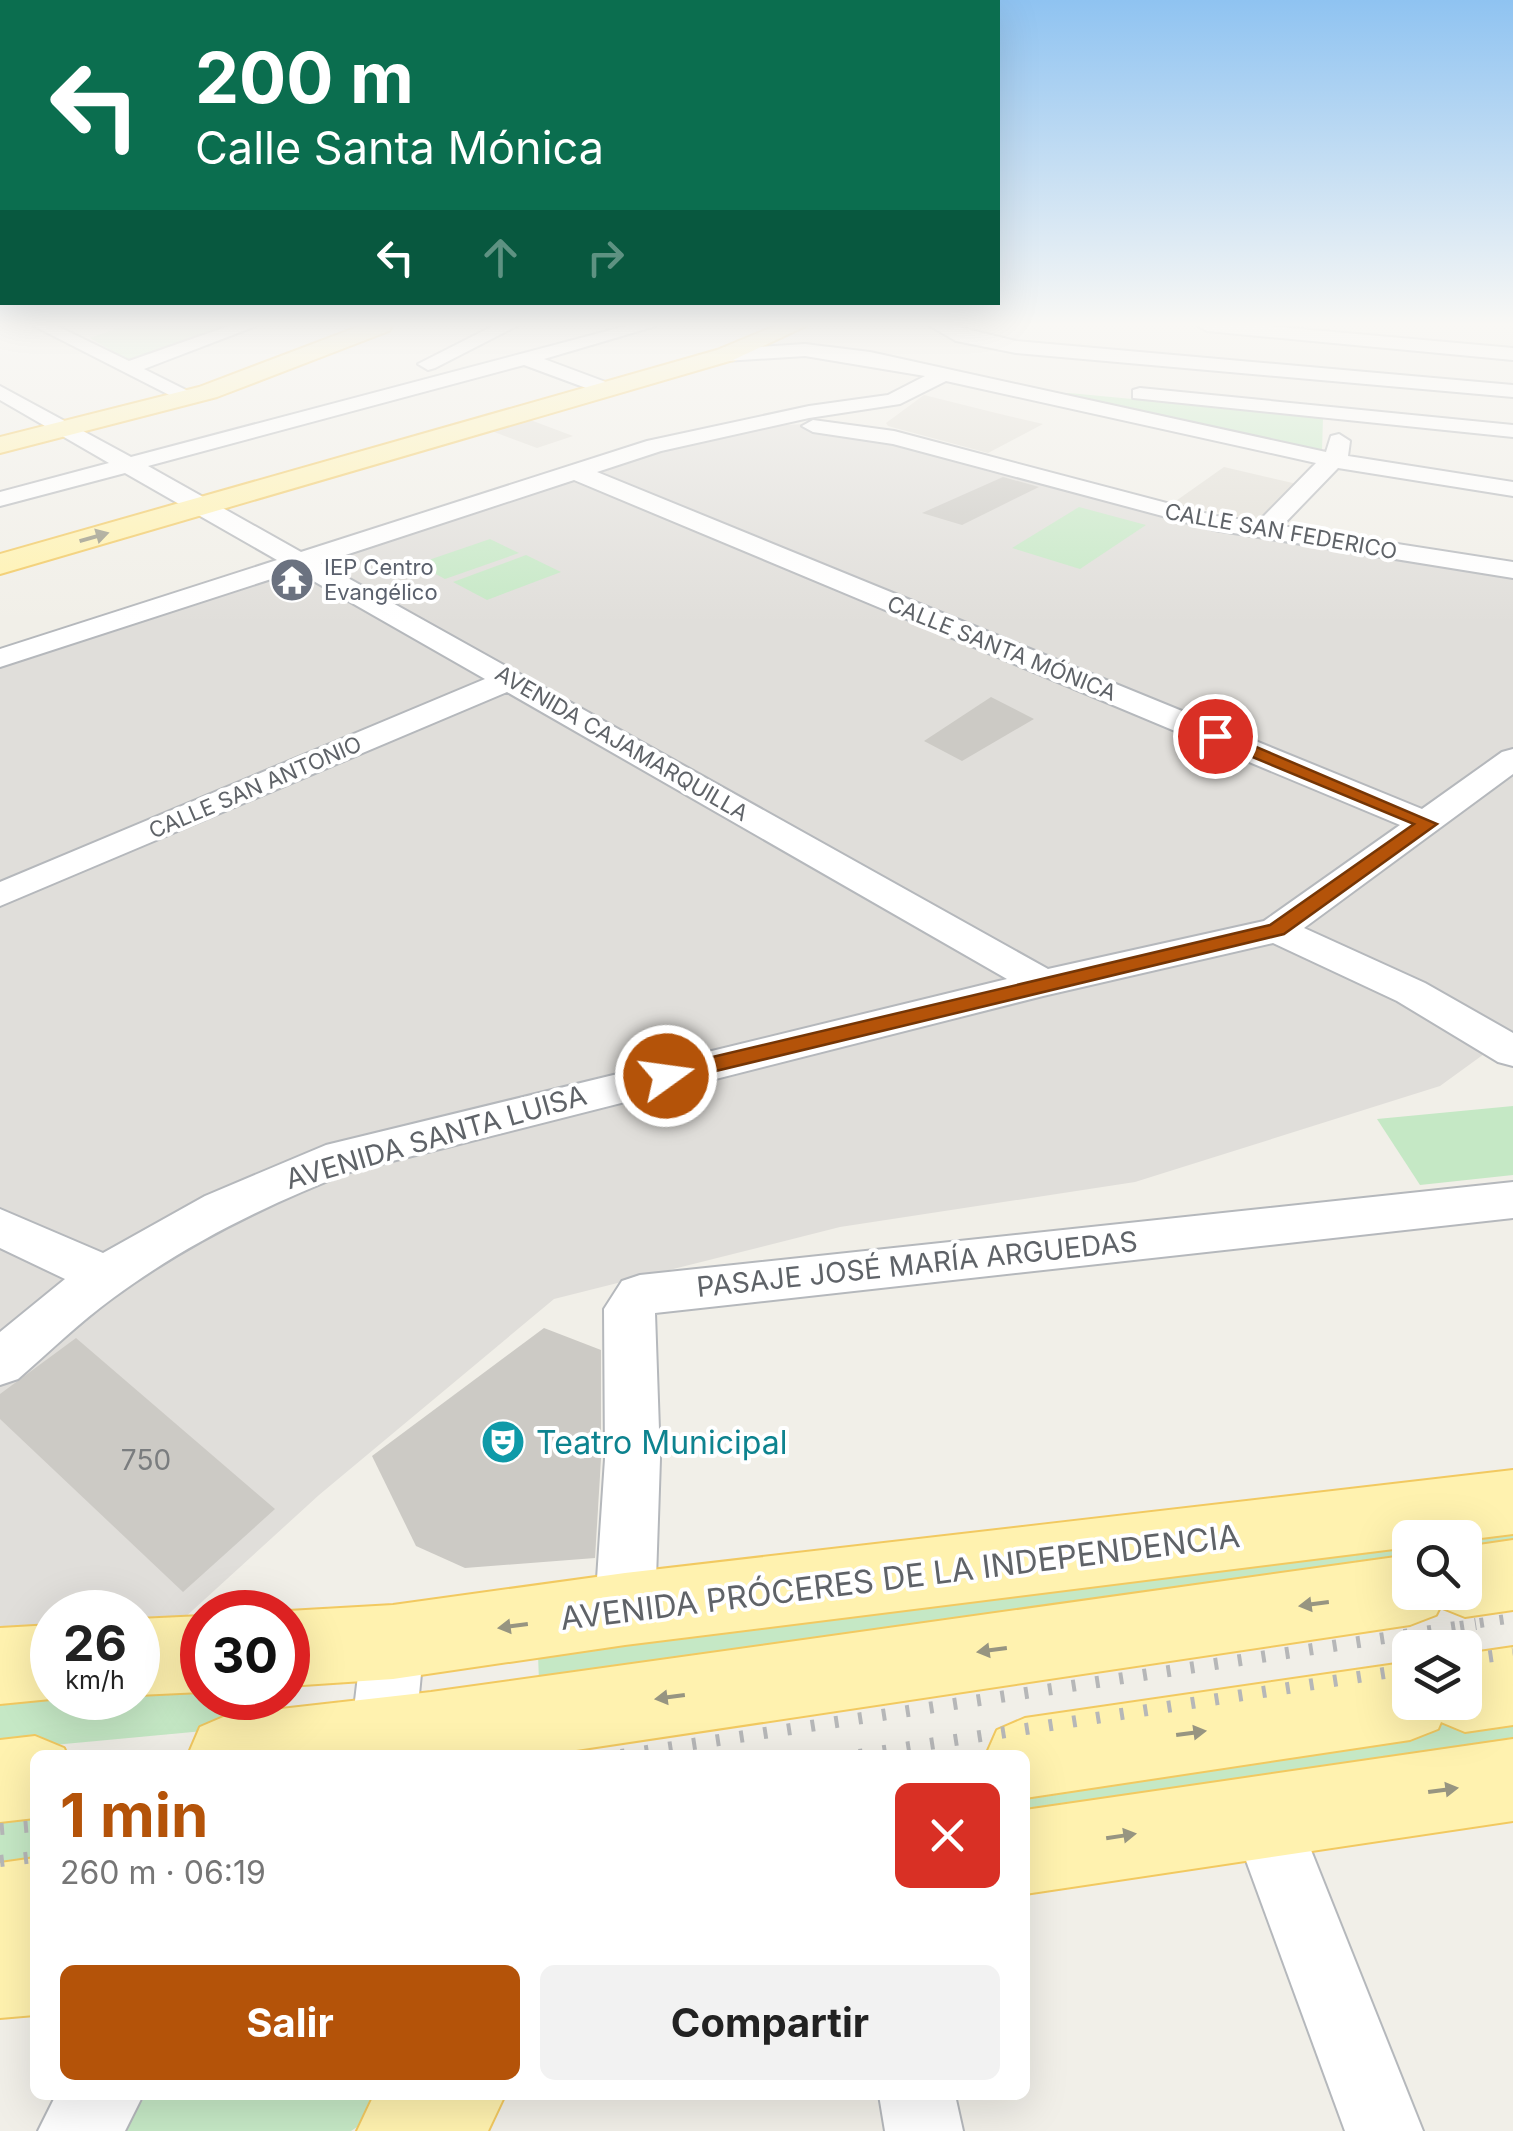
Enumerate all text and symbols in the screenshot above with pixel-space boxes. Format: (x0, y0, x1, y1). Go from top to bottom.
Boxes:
text: 200 m (195, 35, 414, 120)
icon: left (30, 40, 160, 170)
text: Calle Santa Mónica (195, 120, 604, 175)
icon: left (368, 230, 423, 285)
icon: ahead (473, 230, 528, 285)
icon: right (578, 230, 633, 285)
street label: CALLE SAN FEDERICO (1163, 498, 1399, 564)
one-way arrow (79, 529, 109, 544)
place label: IEP Centro Evangélico (324, 554, 438, 605)
temple icon: IEP Centro Evangélico (269, 557, 315, 603)
street label: CALLE SANTA MÓNICA (884, 590, 1120, 706)
street label: AVENIDA CAJAMARQUILLA (491, 660, 753, 826)
pin (1173, 694, 1258, 779)
icon: arrive (1188, 709, 1243, 764)
street label: CALLE SAN ANTONIO (145, 730, 365, 844)
position arrow (614, 1024, 718, 1128)
street label: AVENIDA SANTA LUISA (282, 1078, 590, 1196)
street label: PASAJE JOSÉ MARÍA ARGUEDAS (695, 1223, 1139, 1304)
theatre icon: Teatro Municipal (480, 1419, 526, 1465)
place label: Teatro Municipal (536, 1423, 787, 1462)
house number: 750 (121, 1443, 171, 1477)
street label: AVENIDA PRÓCERES DE LA INDEPENDENCIA (558, 1516, 1242, 1638)
map controls (1392, 1520, 1482, 1720)
button: search (1392, 1520, 1482, 1610)
speed limit sign: 30 (180, 1590, 310, 1720)
one-way arrow (1297, 1596, 1329, 1612)
text: 26 (63, 1613, 127, 1673)
one-way arrow (497, 1618, 529, 1634)
button: layers (1392, 1630, 1482, 1720)
one-way arrow (976, 1643, 1007, 1659)
text: km/h (65, 1665, 125, 1695)
one-way arrow (654, 1690, 686, 1706)
one-way arrow (1175, 1725, 1207, 1741)
text: 1 min (60, 1779, 208, 1851)
one-way arrow (1427, 1781, 1459, 1797)
button: close (895, 1783, 1000, 1888)
one-way arrow (1106, 1828, 1138, 1844)
text: 260 m · 06:19 (60, 1853, 266, 1892)
button: Salir (60, 1965, 520, 2080)
button: Compartir (540, 1965, 1000, 2080)

